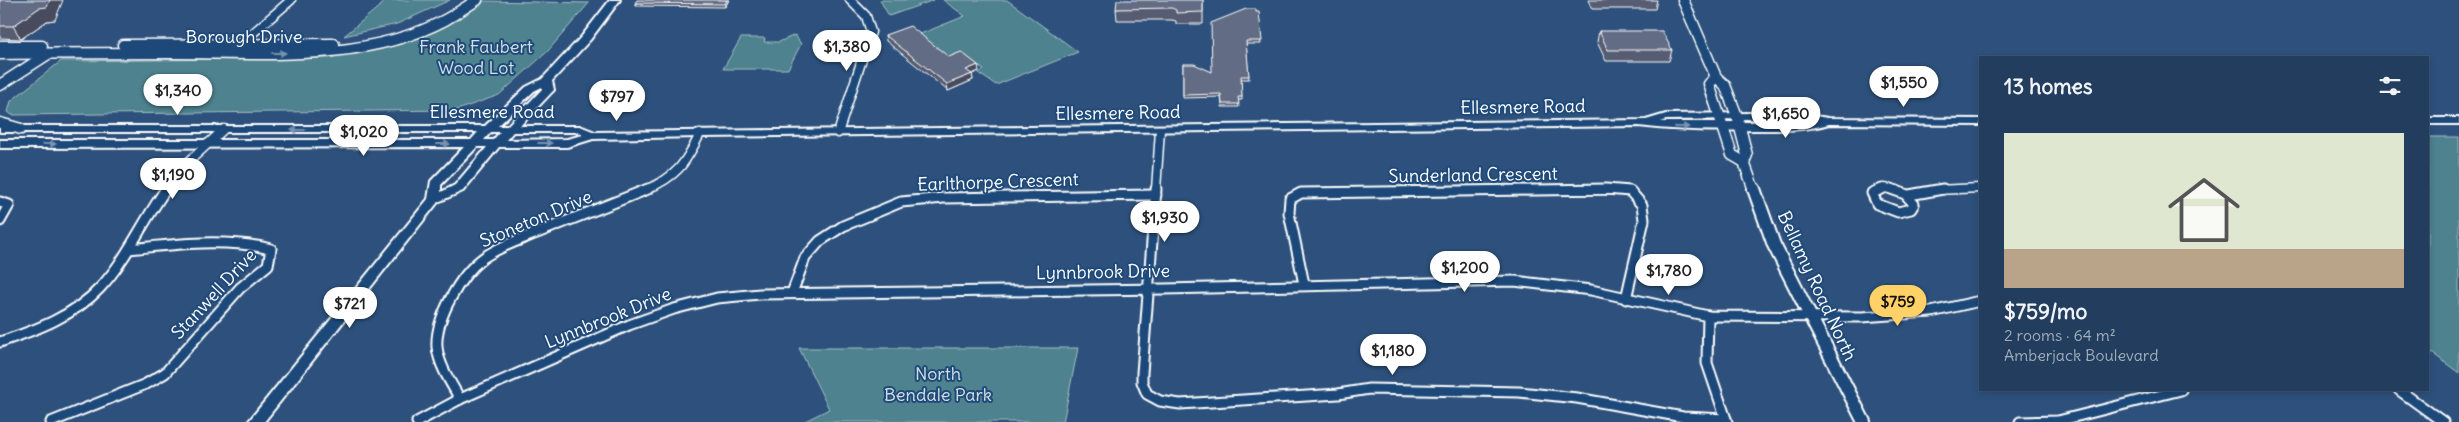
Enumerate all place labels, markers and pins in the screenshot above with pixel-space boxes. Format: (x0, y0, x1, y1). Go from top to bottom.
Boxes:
pin: $1,380 (806, 30, 888, 72)
pin: $1,550 (1863, 66, 1945, 108)
pin: $1,340 (137, 74, 219, 116)
pin: $797 (587, 80, 647, 122)
pin: $1,650 (1745, 96, 1827, 139)
pin: $1,020 (323, 114, 405, 157)
pin: $1,190 (132, 158, 214, 200)
pin: $1,930 (1124, 200, 1206, 243)
pin: $1,200 (1424, 250, 1506, 293)
pin: $1,780 (1628, 254, 1710, 296)
pin: $759 (1868, 284, 1928, 327)
pin: $721 (320, 286, 380, 329)
pin: $1,180 (1352, 334, 1434, 376)

